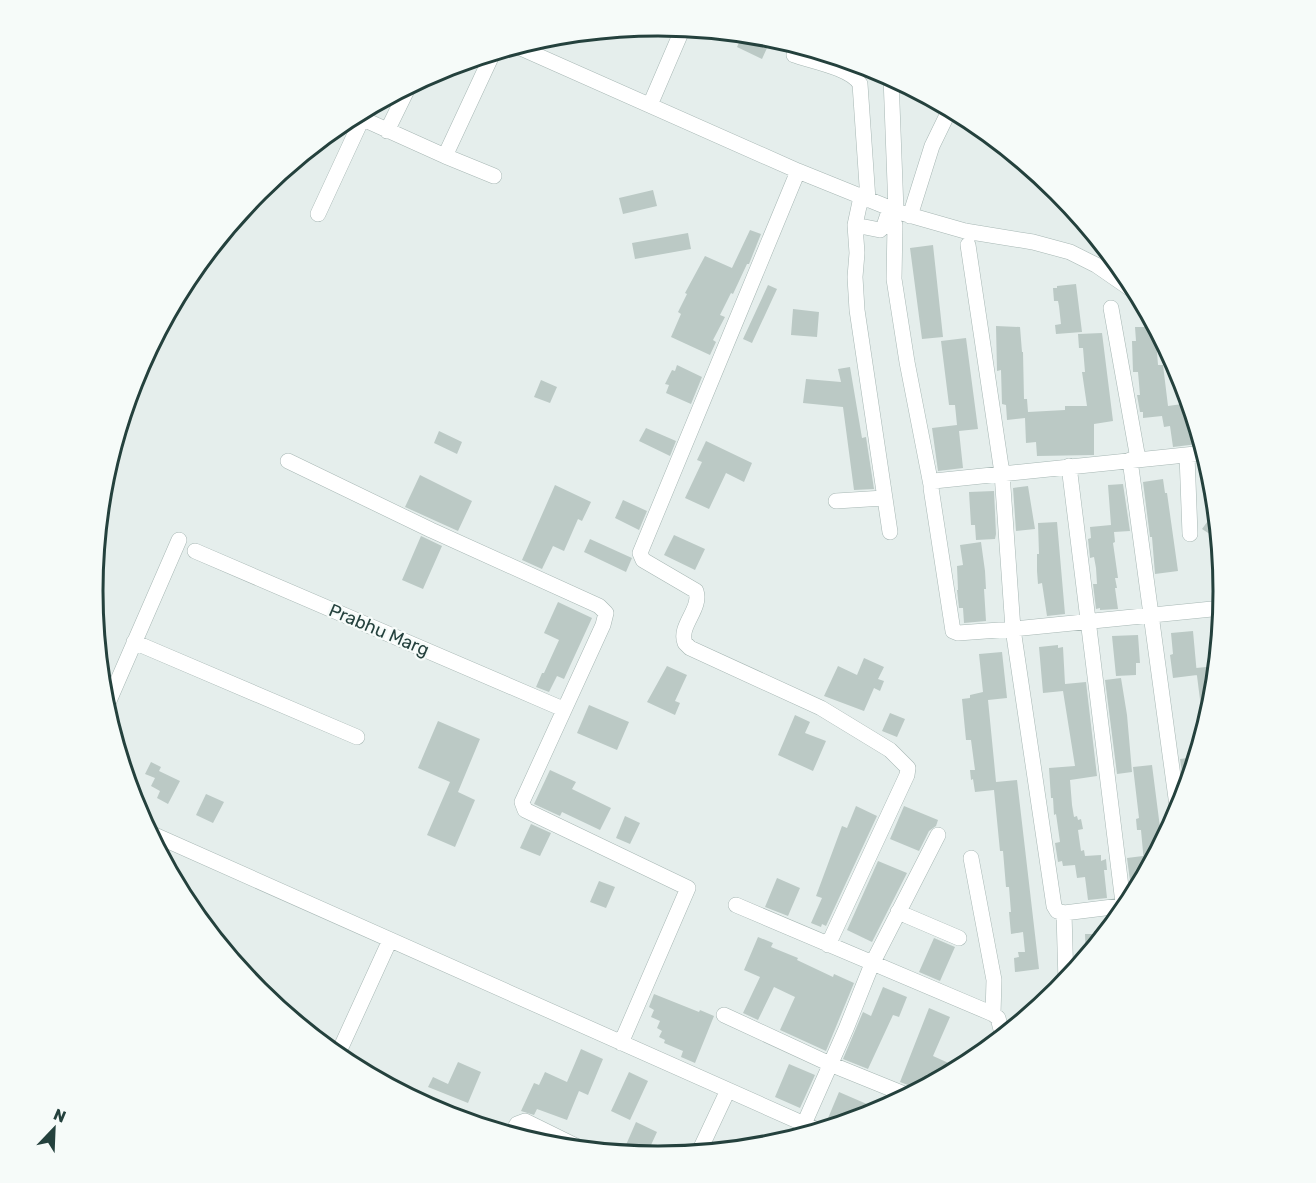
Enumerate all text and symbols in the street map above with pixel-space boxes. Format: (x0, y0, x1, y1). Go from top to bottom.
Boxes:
street label: Prabhu Marg (326, 599, 432, 661)
north arrow (24, 1099, 84, 1159)
text: N (51, 1105, 69, 1127)

